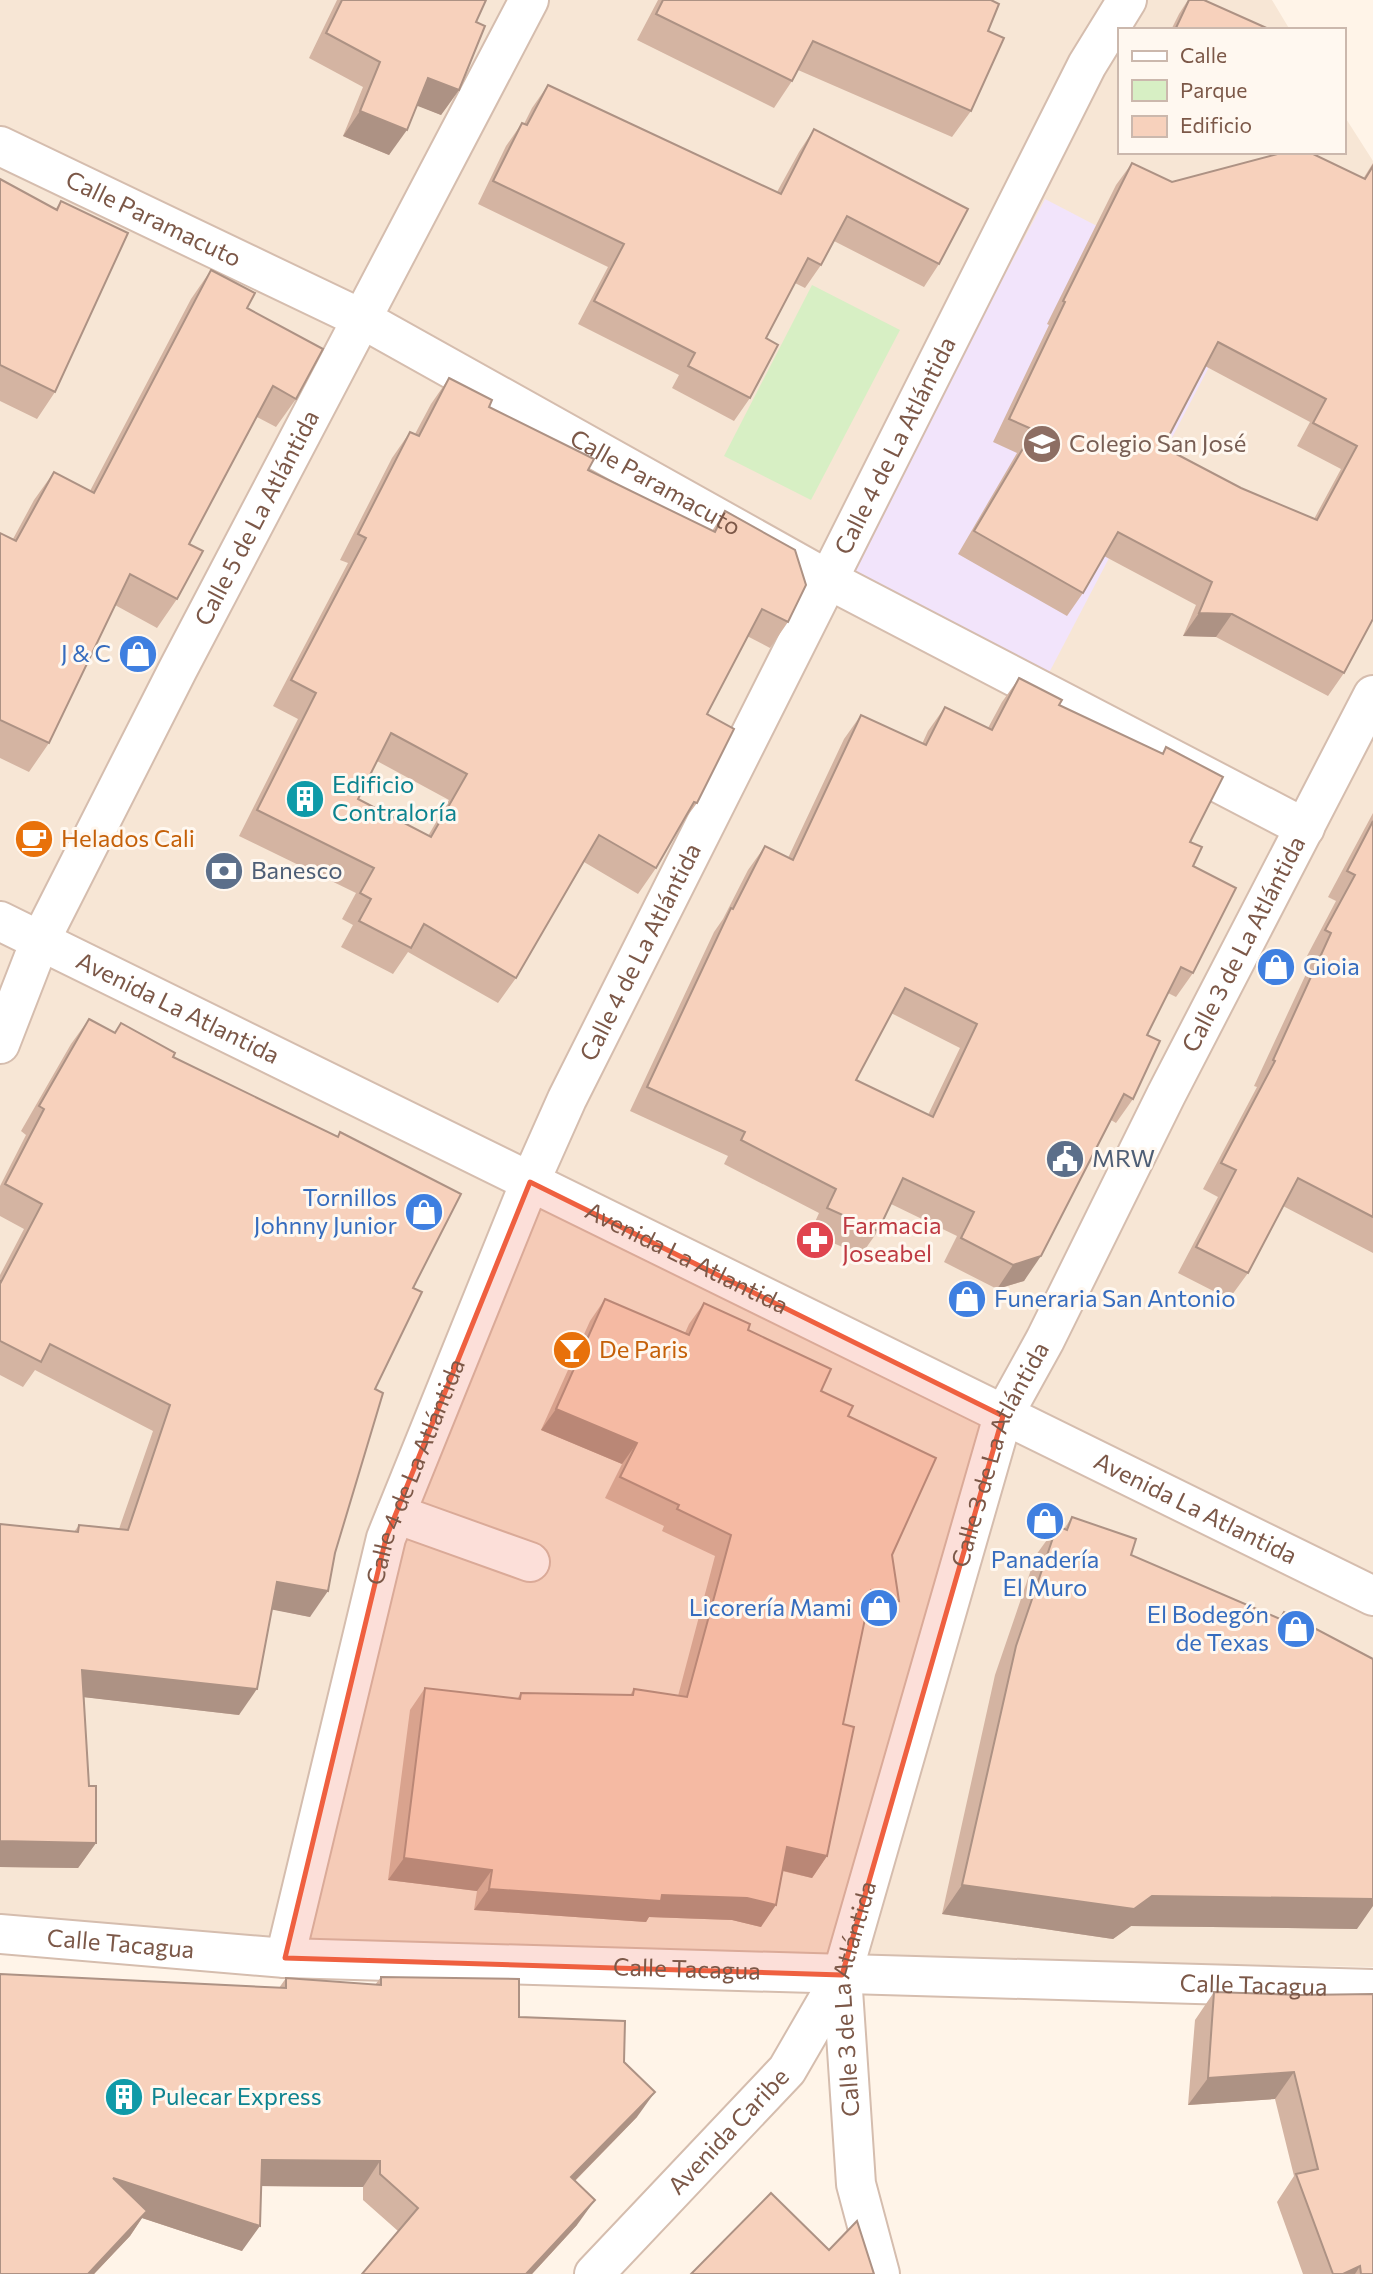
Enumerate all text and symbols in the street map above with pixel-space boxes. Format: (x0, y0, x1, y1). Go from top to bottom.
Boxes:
legend (1118, 28, 1345, 154)
text: Calle (1180, 42, 1227, 67)
text: Parque (1180, 77, 1247, 102)
text: Edificio (1180, 112, 1252, 137)
street label: Calle Paramacuto (62, 164, 246, 272)
street label: Calle 4 de La Atlántida (827, 331, 961, 559)
street label: Calle 5 de La Atlántida (187, 405, 324, 630)
street label: Calle Paramacuto (565, 422, 746, 541)
school or university icon: Colegio San José (1021, 423, 1063, 465)
place label: Colegio San José (1069, 428, 1246, 457)
shop icon: J & C (117, 633, 159, 675)
place label: J & C (61, 638, 111, 667)
place label: Edificio Contraloría (332, 769, 457, 826)
building icon: Edificio Contraloría (284, 778, 326, 820)
cafe icon: Helados Cali (13, 818, 55, 860)
place label: Helados Cali (61, 823, 195, 852)
street label: Calle 3 de La Atlántida (1175, 831, 1310, 1057)
street label: Calle 4 de La Atlántida (573, 838, 706, 1065)
bank icon: Banesco (203, 850, 245, 892)
place label: Banesco (251, 855, 343, 884)
street label: Avenida La Atlantida (72, 945, 285, 1069)
shop icon: Gioia (1255, 946, 1297, 988)
place label: Gioia (1303, 951, 1360, 980)
public building icon: MRW (1044, 1138, 1086, 1180)
place label: MRW (1092, 1143, 1155, 1172)
place label: Tornillos Johnny Junior (253, 1182, 397, 1239)
shop icon: Tornillos Johnny Junior (403, 1191, 445, 1233)
street label: Avenida La Atlantida (581, 1195, 793, 1319)
place label: Farmacia Joseabel (842, 1210, 942, 1267)
pharmacy icon: Farmacia Joseabel (794, 1219, 836, 1261)
shop icon: Funeraria San Antonio (946, 1278, 988, 1320)
place label: Funeraria San Antonio (994, 1283, 1236, 1312)
bar icon: De Paris (551, 1329, 593, 1371)
place label: De Paris (599, 1334, 688, 1363)
street label: Calle 3 de La Atlántida (944, 1336, 1054, 1570)
street label: Calle 4 de La Atlántida (359, 1354, 470, 1588)
street label: Avenida La Atlantida (1090, 1445, 1302, 1569)
shop icon: Panadería El Muro (1024, 1500, 1066, 1542)
place label: Panadería El Muro (991, 1544, 1099, 1601)
shop icon: Licorería Mami (858, 1587, 900, 1629)
place label: Licorería Mami (689, 1592, 852, 1621)
place label: El Bodegón de Texas (1147, 1599, 1269, 1656)
shop icon: El Bodegón de Texas (1275, 1608, 1317, 1650)
street label: Calle 3 de La Atlántida (826, 1877, 881, 2118)
street label: Calle Tacagua (46, 1922, 196, 1963)
street label: Calle Tacagua (613, 1951, 761, 1985)
street label: Calle Tacagua (1179, 1967, 1328, 2001)
street label: Avenida Caribe (661, 2061, 794, 2200)
building icon: Pulecar Express (103, 2076, 145, 2118)
place label: Pulecar Express (151, 2081, 322, 2110)

